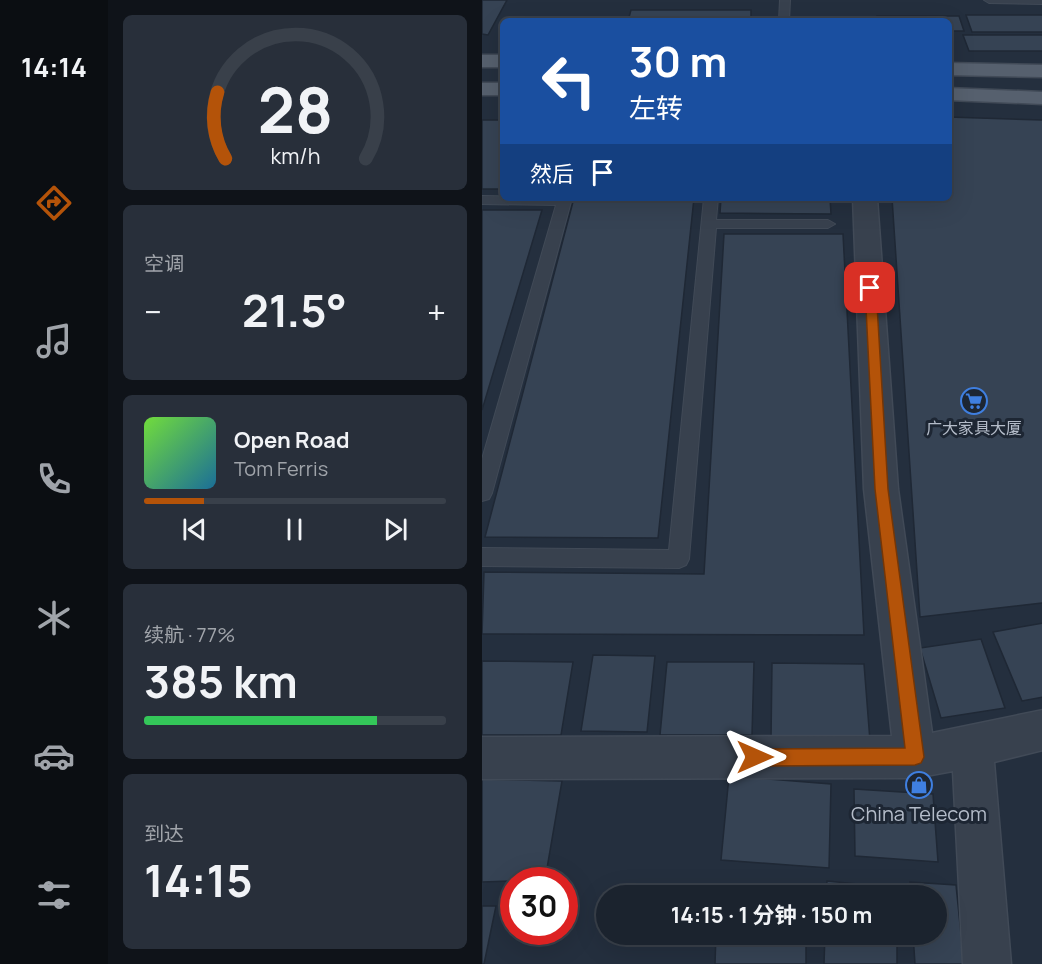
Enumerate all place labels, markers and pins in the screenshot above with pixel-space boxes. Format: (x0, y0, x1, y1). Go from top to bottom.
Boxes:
pin (844, 262, 895, 313)
supermarket icon: 广大家具大厦 (959, 386, 989, 416)
place label: 广大家具大厦 (926, 417, 1022, 439)
shop icon: China Telecom (904, 770, 934, 800)
place label: China Telecom (851, 800, 987, 827)

